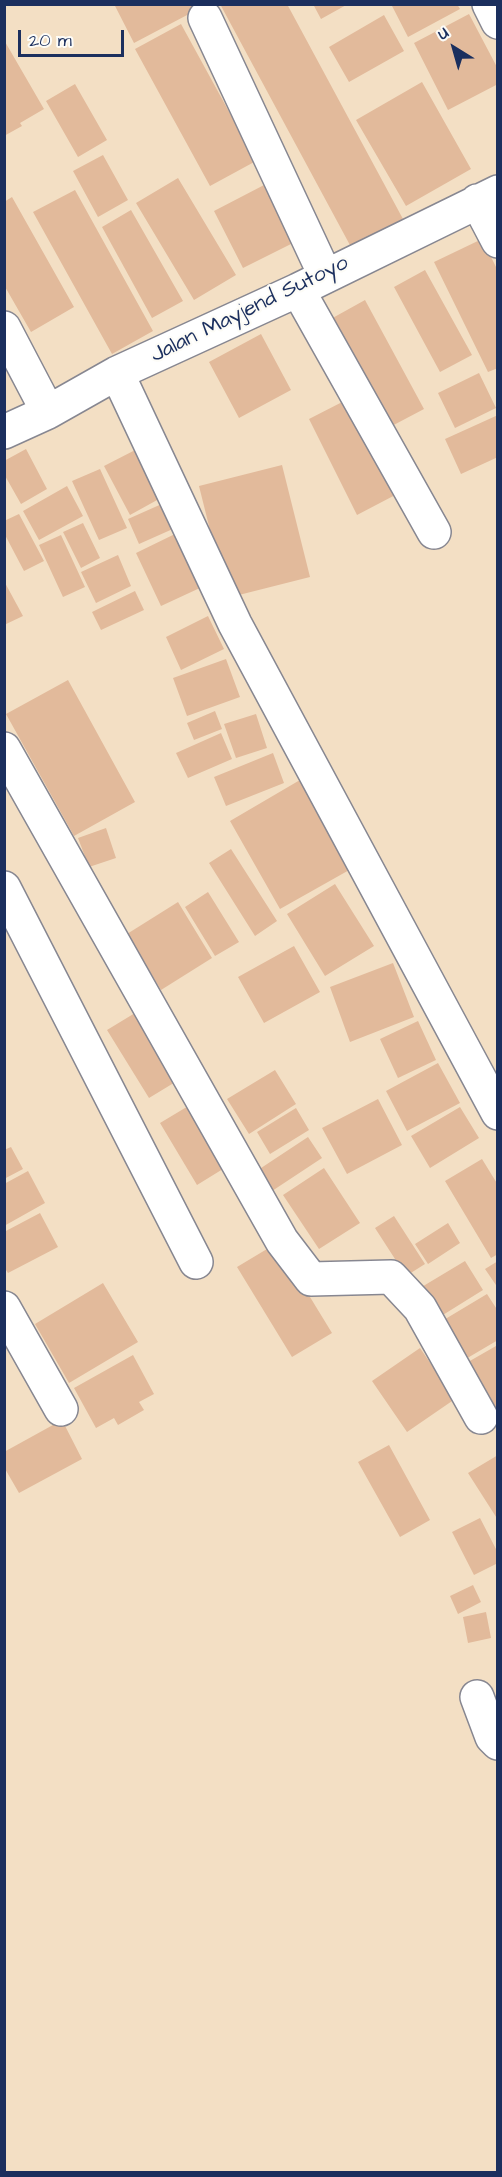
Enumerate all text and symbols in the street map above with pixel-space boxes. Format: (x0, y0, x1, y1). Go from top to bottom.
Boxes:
scale bar (21, 18, 128, 56)
north arrow (424, 18, 484, 78)
text: U (433, 22, 453, 45)
text: 20 m (29, 28, 72, 53)
street label: Jalan Mayjend Sutoyo (147, 251, 353, 369)

